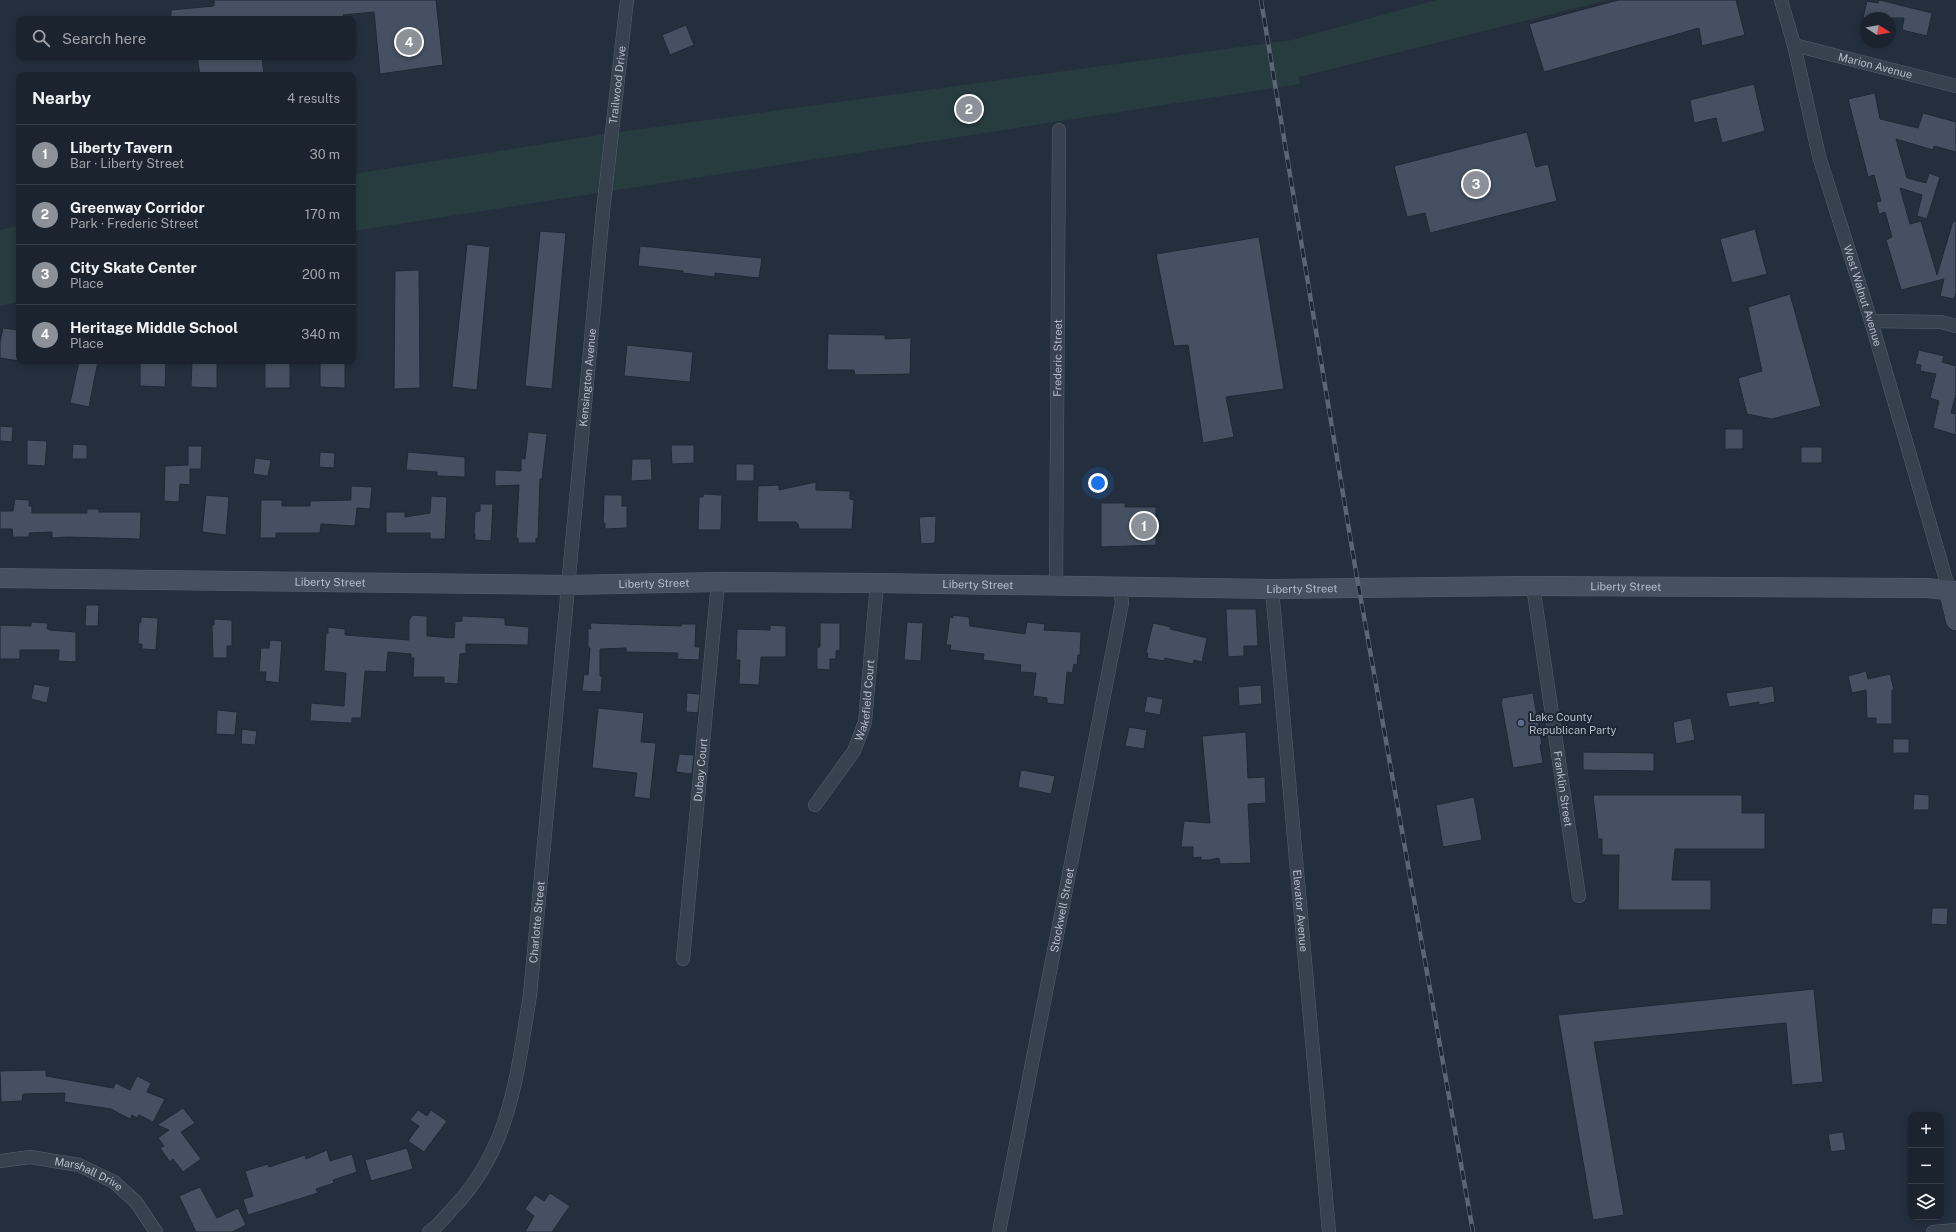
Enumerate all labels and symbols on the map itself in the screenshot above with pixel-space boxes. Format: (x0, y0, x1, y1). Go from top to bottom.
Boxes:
north arrow (1860, 12, 1896, 48)
pin: 4 (396, 27, 422, 57)
street label: Trailwood Drive (607, 45, 628, 125)
street label: Marion Avenue (1837, 50, 1914, 81)
pin: 2 (956, 94, 982, 124)
pin: 3 (1463, 169, 1489, 199)
street label: West Walnut Avenue (1841, 244, 1884, 348)
street label: Frederic Street (1051, 319, 1064, 397)
street label: Kensington Avenue (577, 328, 598, 427)
your location (1088, 473, 1108, 493)
pin: 1 (1131, 511, 1157, 541)
street label: Liberty Street (294, 576, 366, 589)
street label: Liberty Street (618, 577, 690, 590)
street label: Liberty Street (942, 578, 1014, 591)
street label: Liberty Street (1590, 580, 1661, 593)
street label: Liberty Street (1266, 582, 1337, 595)
street label: Wakefield Court (852, 659, 876, 743)
place label: Lake County Republican Party (1529, 711, 1616, 736)
marker: Lake County Republican Party (1516, 718, 1526, 728)
street label: Dubay Court (692, 738, 709, 802)
street label: Franklin Street (1552, 750, 1575, 828)
street label: Stockwell Street (1048, 867, 1076, 953)
street label: Elevator Avenue (1291, 869, 1310, 952)
street label: Charlotte Street (527, 881, 547, 964)
street label: Marshall Drive (54, 1155, 125, 1193)

